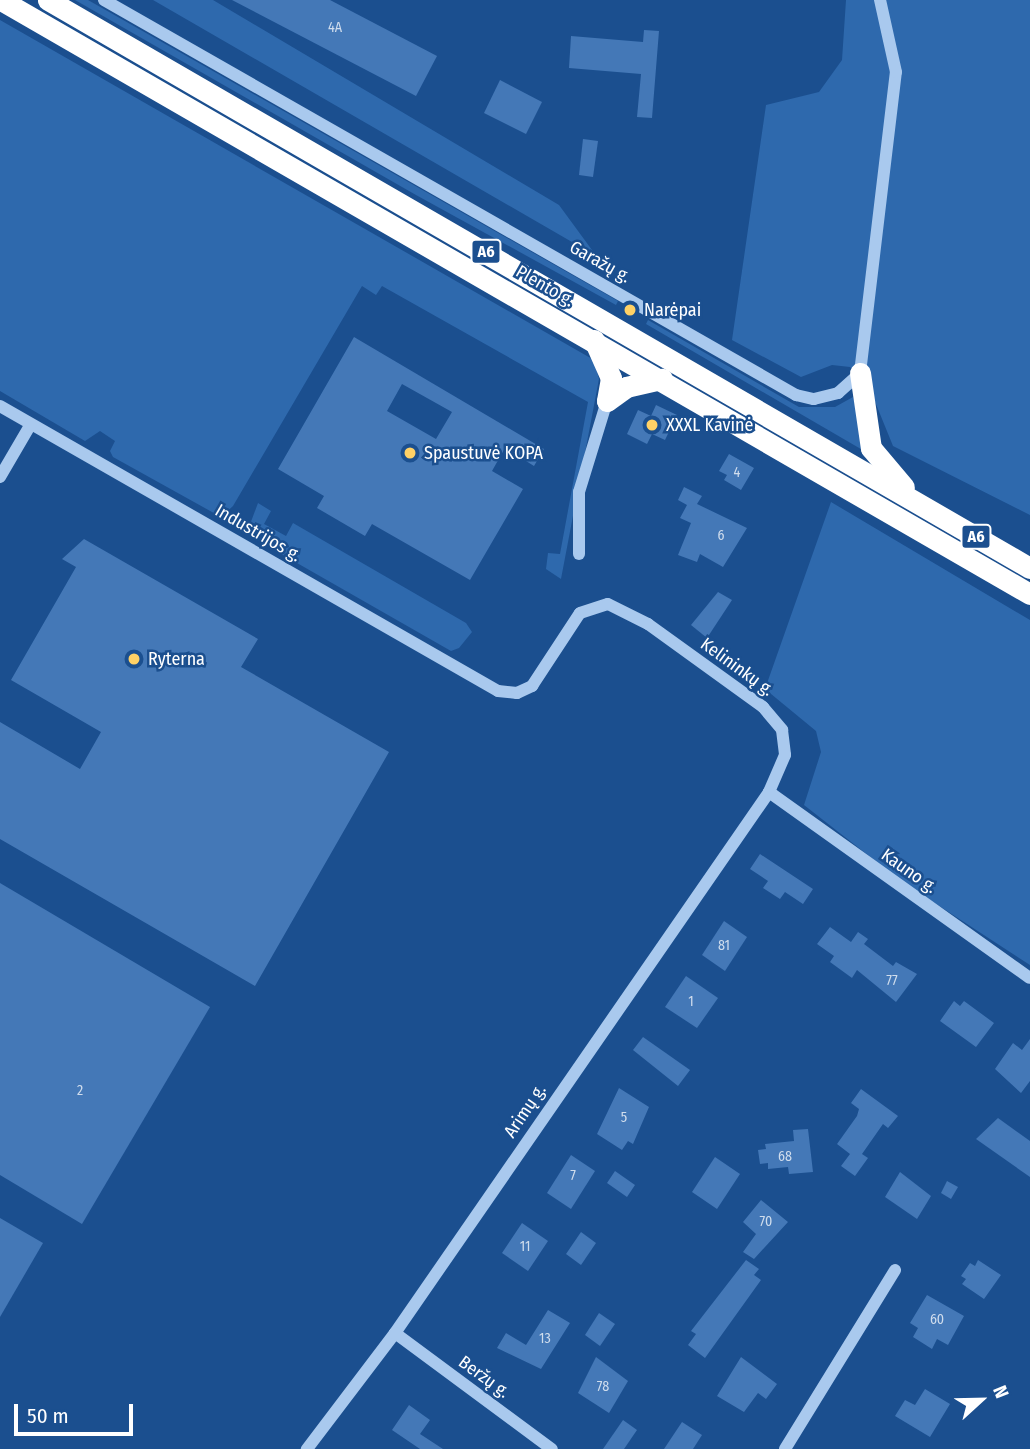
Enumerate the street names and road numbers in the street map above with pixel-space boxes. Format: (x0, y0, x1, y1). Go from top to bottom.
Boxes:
street label: Garažų g. (566, 236, 634, 288)
road number: A6 (470, 240, 502, 264)
street label: Plento g. (512, 261, 578, 311)
street label: Industrijos g. (211, 500, 305, 566)
road number: A6 (960, 524, 992, 550)
street label: Kelininkų g. (696, 633, 778, 701)
street label: Kauno g. (877, 844, 941, 898)
street label: Arimų g. (499, 1080, 551, 1142)
street label: Beržų g. (454, 1351, 514, 1403)

